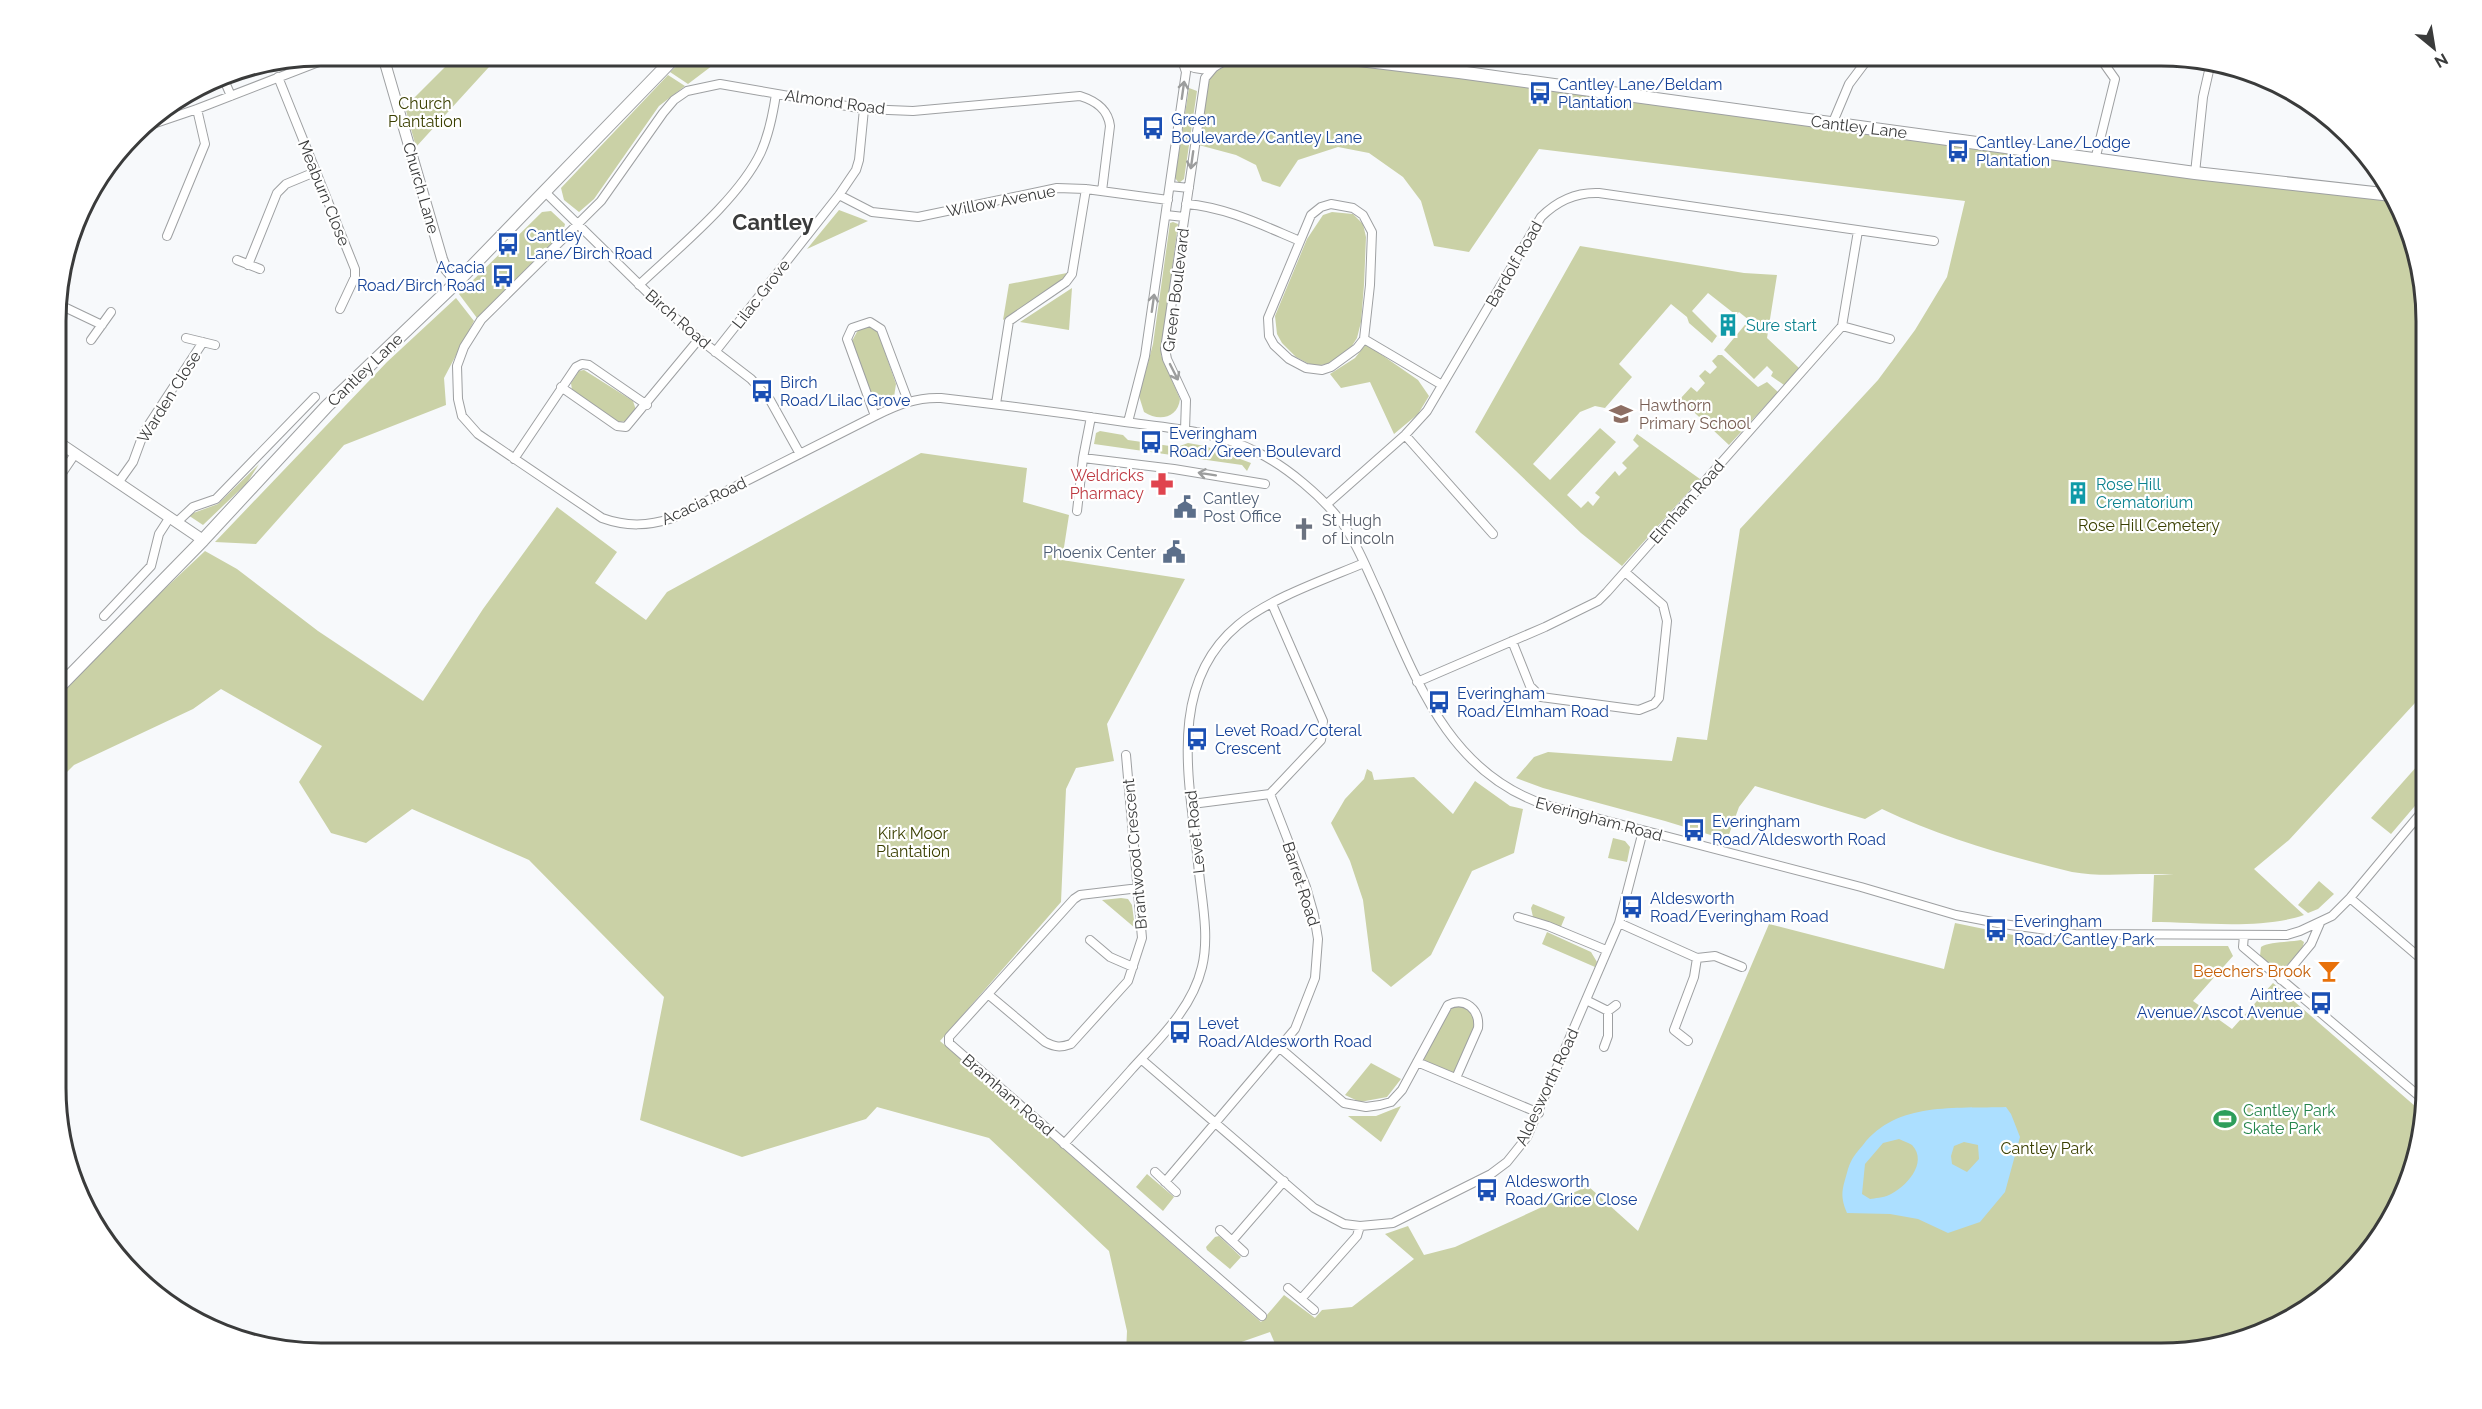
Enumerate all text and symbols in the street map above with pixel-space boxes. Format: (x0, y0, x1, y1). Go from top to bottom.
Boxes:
north arrow (2404, 18, 2464, 78)
text: N (2431, 49, 2451, 72)
place label: Cantley Lane/Beldam Plantation (1558, 75, 1722, 112)
one-way arrow (1178, 80, 1189, 100)
bus stop icon: Cantley Lane/Beldam Plantation (1527, 80, 1553, 106)
street label: Almond Road (784, 86, 886, 118)
park label: Church Plantation (388, 94, 462, 131)
place label: Green Boulevarde/Cantley Lane (1171, 110, 1362, 147)
street label: Cantley Lane (1810, 112, 1908, 142)
bus stop icon: Green Boulevarde/Cantley Lane (1140, 115, 1166, 141)
place label: Cantley Lane/Lodge Plantation (1976, 133, 2130, 170)
street label: Meaburn Close (294, 137, 354, 249)
bus stop icon: Cantley Lane/Lodge Plantation (1945, 138, 1971, 164)
street label: Church Lane (399, 140, 443, 236)
one-way arrow (1187, 149, 1198, 169)
street label: Willow Avenue (945, 181, 1057, 221)
district label: Cantley (732, 209, 814, 235)
street label: Bardolf Road (1482, 218, 1546, 310)
place label: Cantley Lane/Birch Road (526, 226, 653, 263)
street label: Green Boulevard (1159, 227, 1193, 353)
bus stop icon: Cantley Lane/Birch Road (495, 231, 521, 257)
street label: Lilac Grove (728, 256, 794, 332)
place label: Acacia Road/Birch Road (357, 258, 485, 295)
bus stop icon: Acacia Road/Birch Road (490, 263, 516, 289)
street label: Birch Road (642, 286, 714, 352)
one-way arrow (1147, 294, 1158, 314)
building icon: Sure start (1715, 312, 1741, 338)
place label: Sure start (1746, 316, 1817, 335)
street label: Cantley Lane (324, 330, 406, 410)
street label: Warden Close (133, 348, 205, 446)
one-way arrow (1168, 363, 1180, 381)
place label: Birch Road/Lilac Grove (780, 373, 910, 410)
bus stop icon: Birch Road/Lilac Grove (749, 378, 775, 404)
place label: Hawthorn Primary School (1639, 396, 1751, 433)
school or university icon: Hawthorn Primary School (1608, 401, 1634, 427)
place label: Everingham Road/Green Boulevard (1169, 424, 1341, 461)
bus stop icon: Everingham Road/Green Boulevard (1138, 429, 1164, 455)
street label: Elmham Road (1646, 456, 1728, 547)
place label: Weldricks Pharmacy (1070, 466, 1144, 503)
one-way arrow (1198, 469, 1218, 480)
pharmacy icon: Weldricks Pharmacy (1149, 471, 1175, 497)
street label: Acacia Road (659, 473, 750, 529)
place label: Rose Hill Crematorium (2096, 475, 2193, 512)
building icon: Rose Hill Crematorium (2065, 480, 2091, 506)
place label: Cantley Post Office (1203, 489, 1281, 526)
public building icon: Cantley Post Office (1172, 494, 1198, 520)
place label: St Hugh of Lincoln (1322, 511, 1394, 548)
church icon: St Hugh of Lincoln (1291, 516, 1317, 542)
park label: Rose Hill Cemetery (2078, 516, 2220, 535)
public building icon: Phoenix Center (1161, 539, 1187, 565)
place label: Phoenix Center (1043, 543, 1156, 562)
place label: Everingham Road/Elmham Road (1457, 684, 1609, 721)
bus stop icon: Everingham Road/Elmham Road (1426, 689, 1452, 715)
place label: Levet Road/Coteral Crescent (1215, 721, 1362, 758)
bus stop icon: Levet Road/Coteral Crescent (1184, 726, 1210, 752)
street label: Brantwood Crescent (1119, 777, 1151, 930)
street label: Levet Road (1181, 789, 1209, 875)
street label: Everingham Road (1533, 793, 1665, 845)
place label: Everingham Road/Aldesworth Road (1712, 812, 1886, 849)
bus stop icon: Everingham Road/Aldesworth Road (1681, 817, 1707, 843)
park label: Kirk Moor Plantation (876, 824, 950, 861)
street label: Barret Road (1278, 839, 1324, 929)
place label: Aldesworth Road/Everingham Road (1650, 889, 1829, 926)
bus stop icon: Aldesworth Road/Everingham Road (1619, 894, 1645, 920)
place label: Everingham Road/Cantley Park (2014, 912, 2155, 949)
bus stop icon: Everingham Road/Cantley Park (1983, 917, 2009, 943)
bar icon: Beechers Brook (2316, 958, 2342, 984)
place label: Beechers Brook (2193, 962, 2312, 981)
place label: Aintree Avenue/Ascot Avenue (2137, 985, 2303, 1022)
bus stop icon: Aintree Avenue/Ascot Avenue (2308, 990, 2334, 1016)
place label: Levet Road/Aldesworth Road (1198, 1014, 1372, 1051)
bus stop icon: Levet Road/Aldesworth Road (1167, 1019, 1193, 1045)
street label: Aldesworth Road (1512, 1025, 1582, 1149)
street label: Bramham Road (958, 1050, 1058, 1140)
place label: Cantley Park Skate Park (2243, 1101, 2336, 1138)
sports icon: Cantley Park Skate Park (2212, 1106, 2238, 1132)
park label: Cantley Park (2001, 1139, 2094, 1158)
place label: Aldesworth Road/Grice Close (1505, 1172, 1637, 1209)
bus stop icon: Aldesworth Road/Grice Close (1474, 1177, 1500, 1203)

